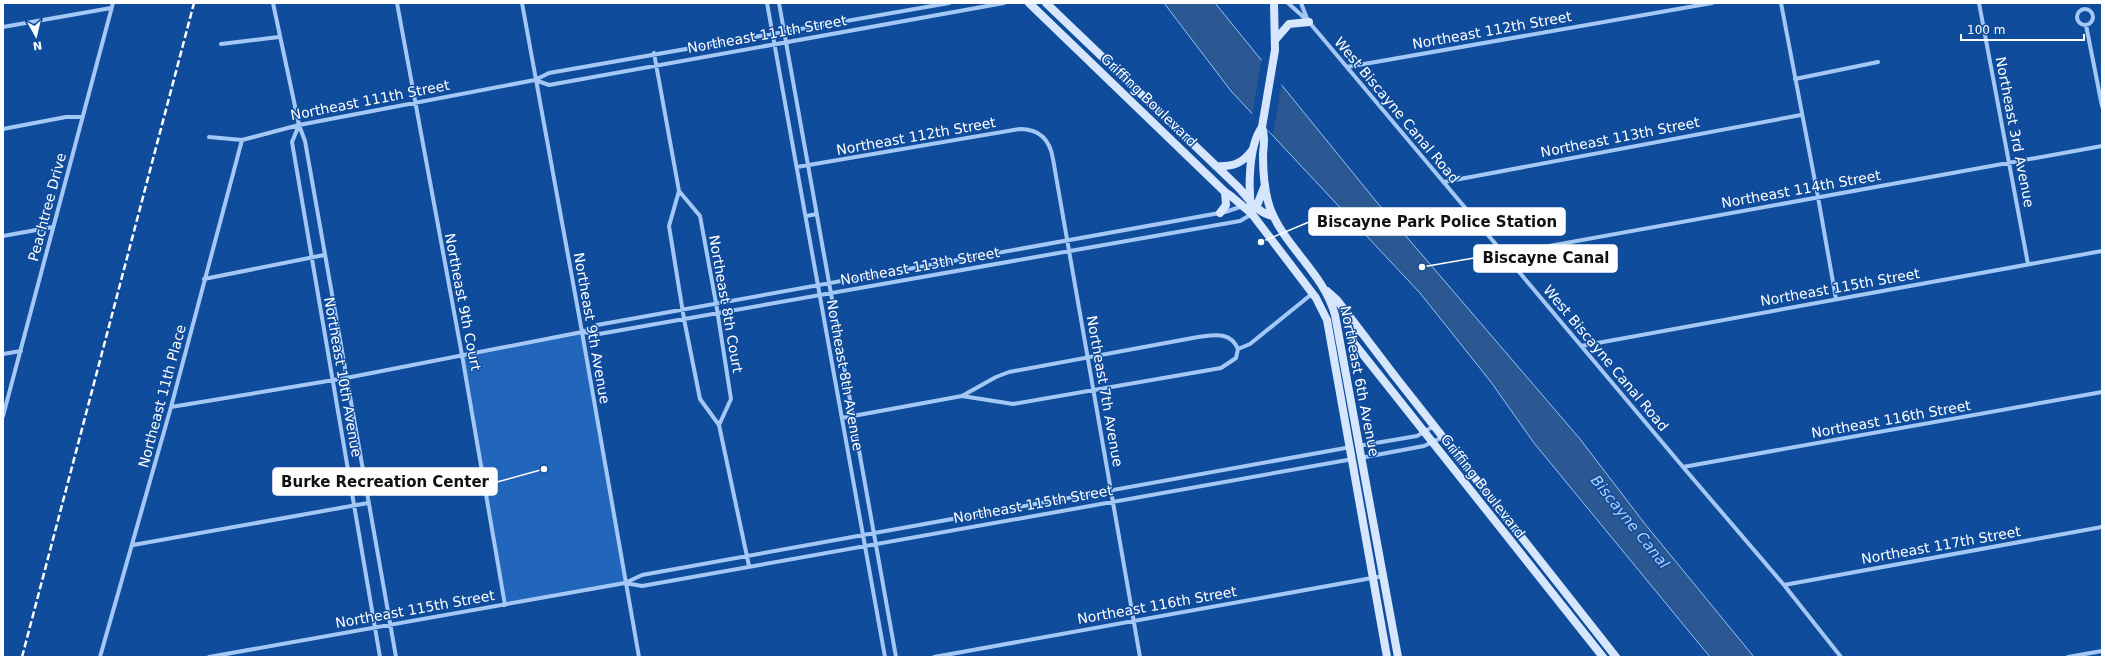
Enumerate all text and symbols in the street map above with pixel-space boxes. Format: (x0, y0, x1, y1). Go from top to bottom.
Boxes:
street label: Northeast 112th Street (1411, 8, 1573, 52)
street label: Northeast 111th Street (686, 12, 848, 56)
north arrow (16, 16, 56, 56)
scale bar (1961, 16, 2084, 42)
text: 100 m (1967, 23, 2005, 37)
street label: West Biscayne Canal Road (1331, 34, 1463, 186)
text: N (32, 38, 43, 52)
street label: Griffing Boulevard (1098, 50, 1200, 150)
street label: Northeast 3rd Avenue (1993, 55, 2037, 209)
street label: Northeast 111th Street (289, 77, 451, 123)
street label: Northeast 112th Street (835, 114, 997, 158)
street label: Northeast 113th Street (1539, 114, 1701, 160)
street label: Peachtree Drive (25, 151, 69, 263)
street label: Northeast 114th Street (1720, 167, 1882, 211)
callout: Biscayne Park Police Station (1309, 208, 1565, 235)
text: Biscayne Park Police Station (1317, 213, 1557, 231)
street label: Northeast 9th Court (442, 232, 484, 373)
street label: Northeast 8th Court (706, 234, 746, 375)
street label: Northeast 113th Street (839, 244, 1001, 288)
callout: Biscayne Canal (1474, 245, 1617, 272)
text: Biscayne Canal (1483, 249, 1609, 267)
street label: Northeast 9th Avenue (571, 251, 613, 405)
street label: Northeast 115th Street (1759, 265, 1921, 309)
street label: West Biscayne Canal Road (1540, 282, 1672, 434)
street label: Northeast 10th Avenue (321, 296, 365, 458)
street label: Northeast 8th Avenue (824, 298, 866, 452)
street label: Northeast 6th Avenue (1338, 304, 1382, 458)
street label: Northeast 7th Avenue (1084, 314, 1126, 468)
street label: Northeast 11th Place (135, 323, 189, 469)
street label: Northeast 116th Street (1810, 397, 1972, 441)
street label: Griffing Boulevard (1438, 431, 1528, 541)
callout: Burke Recreation Center (273, 468, 497, 495)
water label: Biscayne Canal (1587, 472, 1674, 573)
text: Burke Recreation Center (281, 473, 490, 491)
street label: Northeast 115th Street (952, 482, 1114, 526)
street label: Northeast 117th Street (1860, 523, 2022, 567)
street label: Northeast 116th Street (1076, 583, 1238, 627)
street label: Northeast 115th Street (334, 587, 496, 631)

